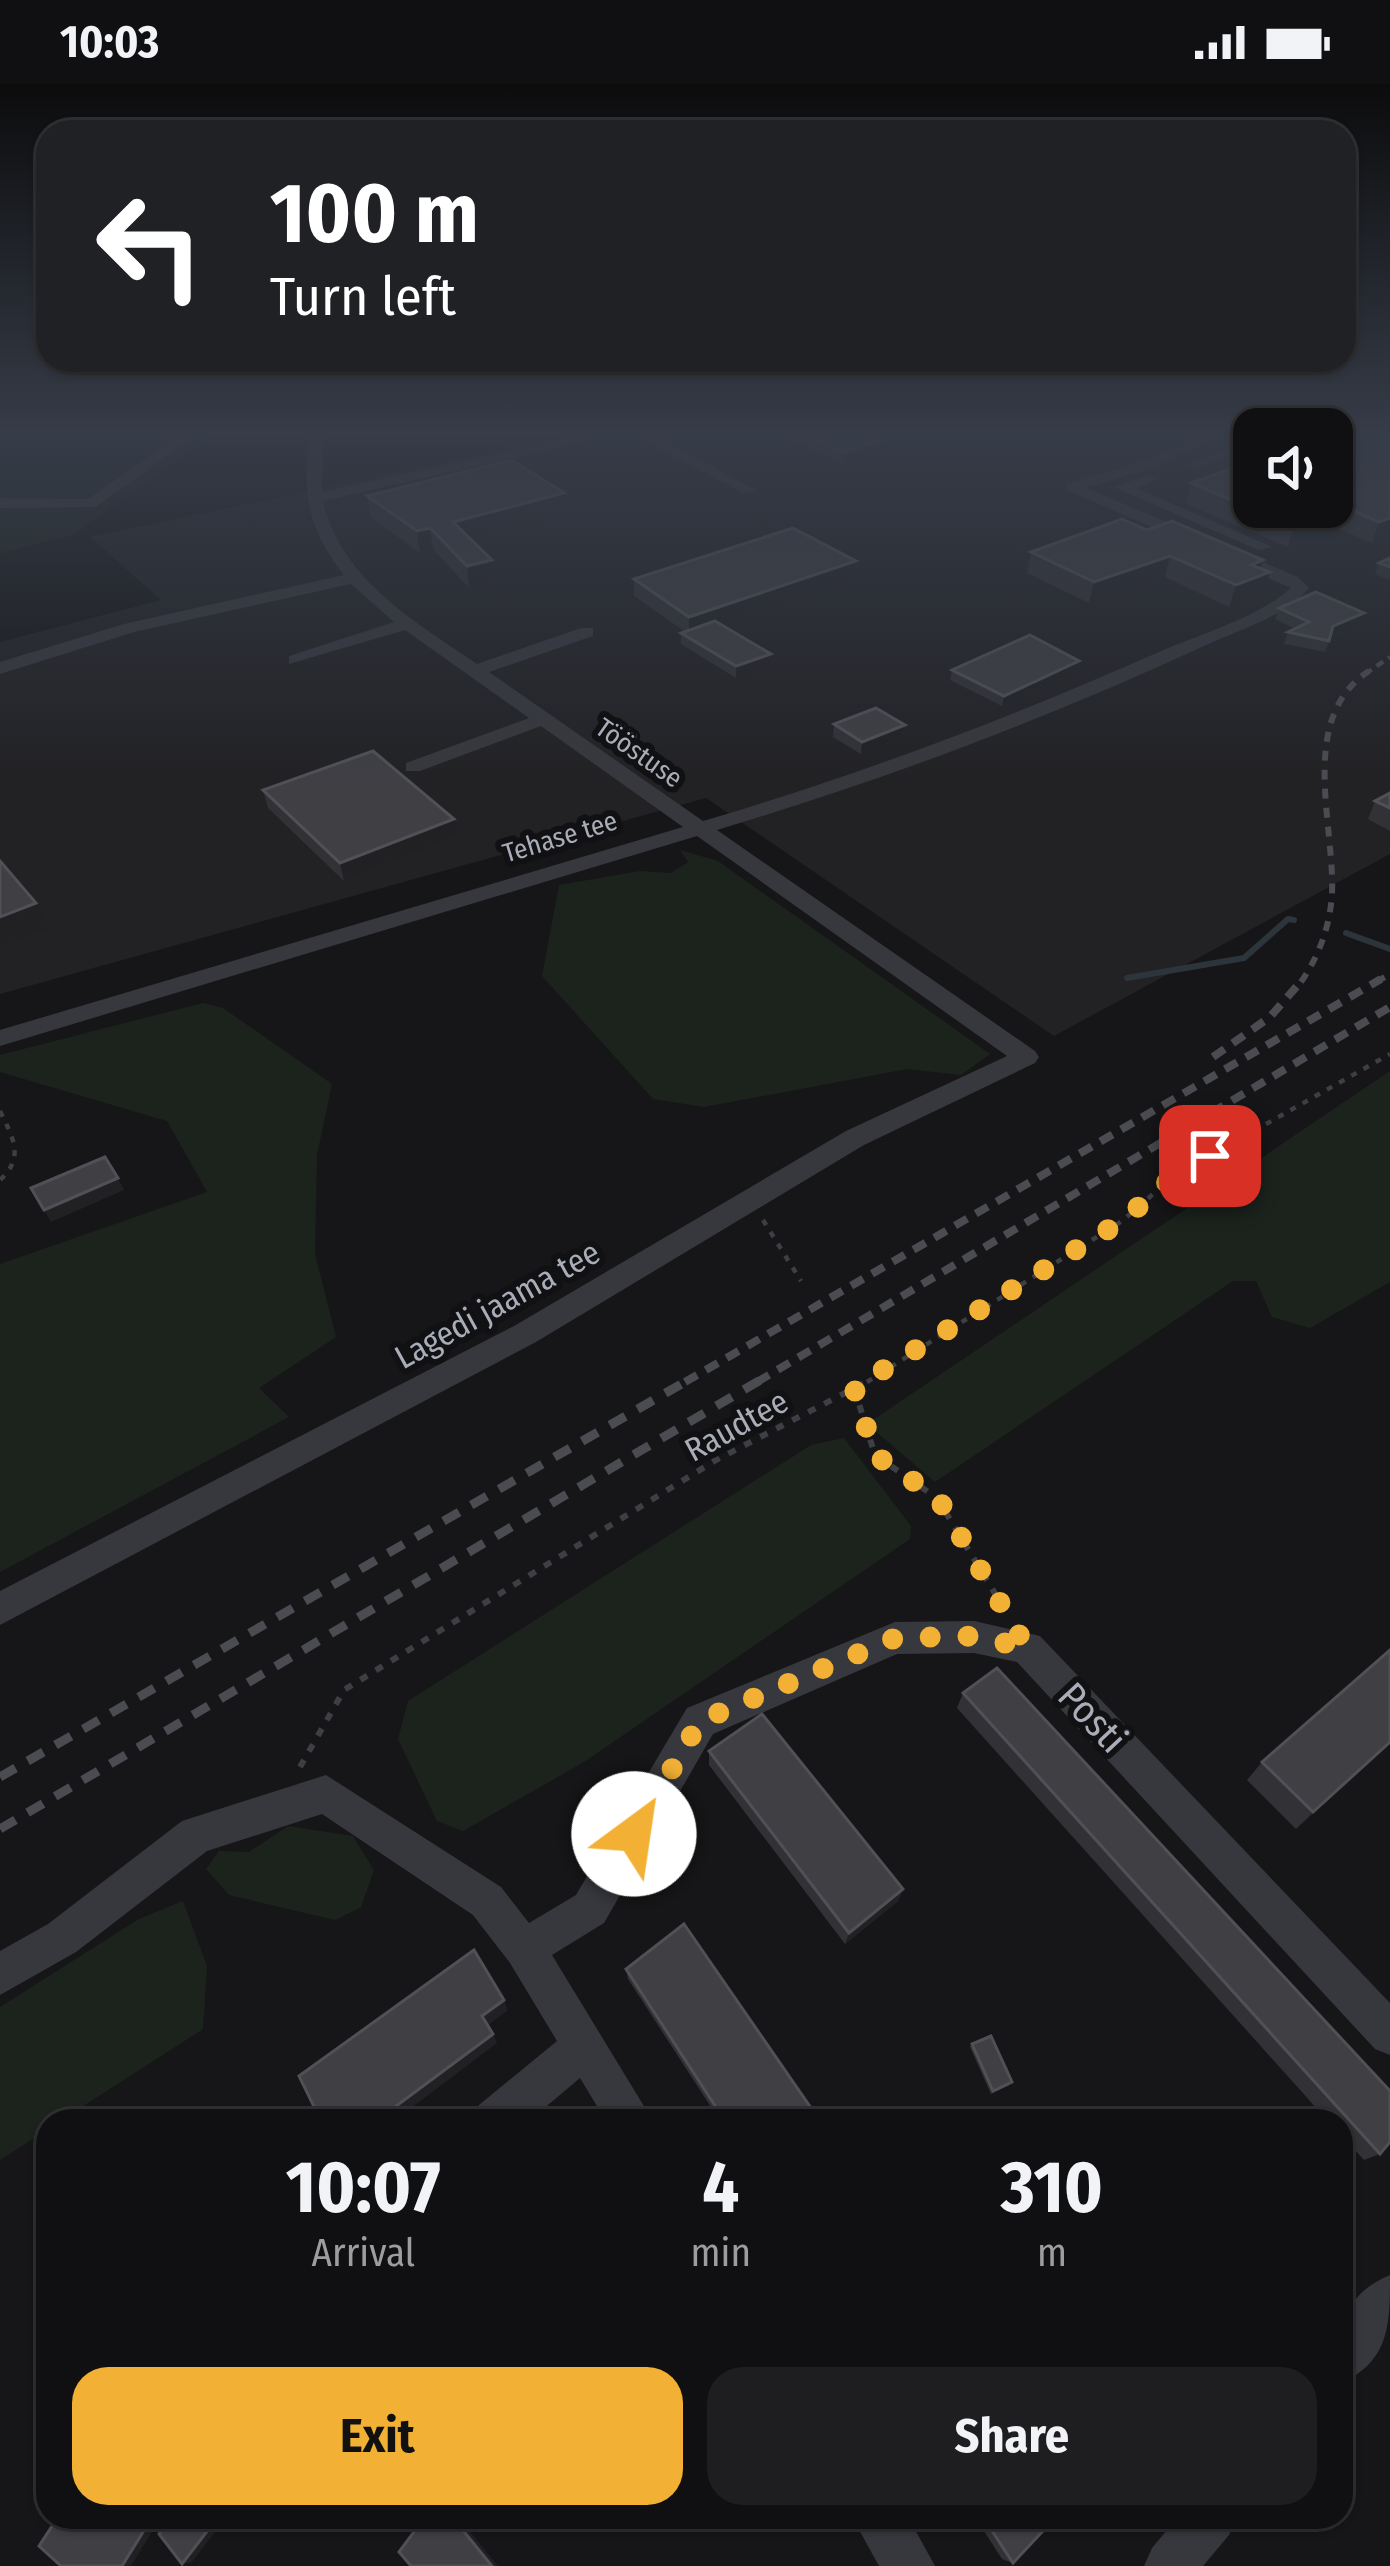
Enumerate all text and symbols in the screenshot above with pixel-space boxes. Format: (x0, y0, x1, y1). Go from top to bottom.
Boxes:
text: 10:03 (60, 15, 159, 69)
text: 100 m (270, 163, 479, 264)
icon: left (72, 168, 228, 324)
text: Turn left (270, 265, 456, 329)
map controls (1233, 408, 1353, 528)
button: sound (1233, 408, 1353, 528)
street label: Tööstuse (589, 712, 689, 794)
street label: Tehase tee (499, 804, 621, 870)
pin (1159, 1105, 1261, 1207)
icon: arrive (1177, 1123, 1243, 1189)
street label: Lagedi jaama tee (388, 1232, 607, 1378)
street label: Raudtee (678, 1381, 795, 1470)
street label: Posti (1049, 1673, 1136, 1762)
position arrow (571, 1771, 697, 1897)
text: 10:07 (286, 2145, 441, 2231)
text: 4 (702, 2145, 739, 2231)
text: 310 (1001, 2145, 1103, 2231)
text: Arrival (312, 2230, 415, 2276)
text: min (691, 2230, 751, 2276)
text: m (1037, 2230, 1067, 2276)
button: Exit (72, 2367, 683, 2505)
button: Share (707, 2367, 1317, 2505)

